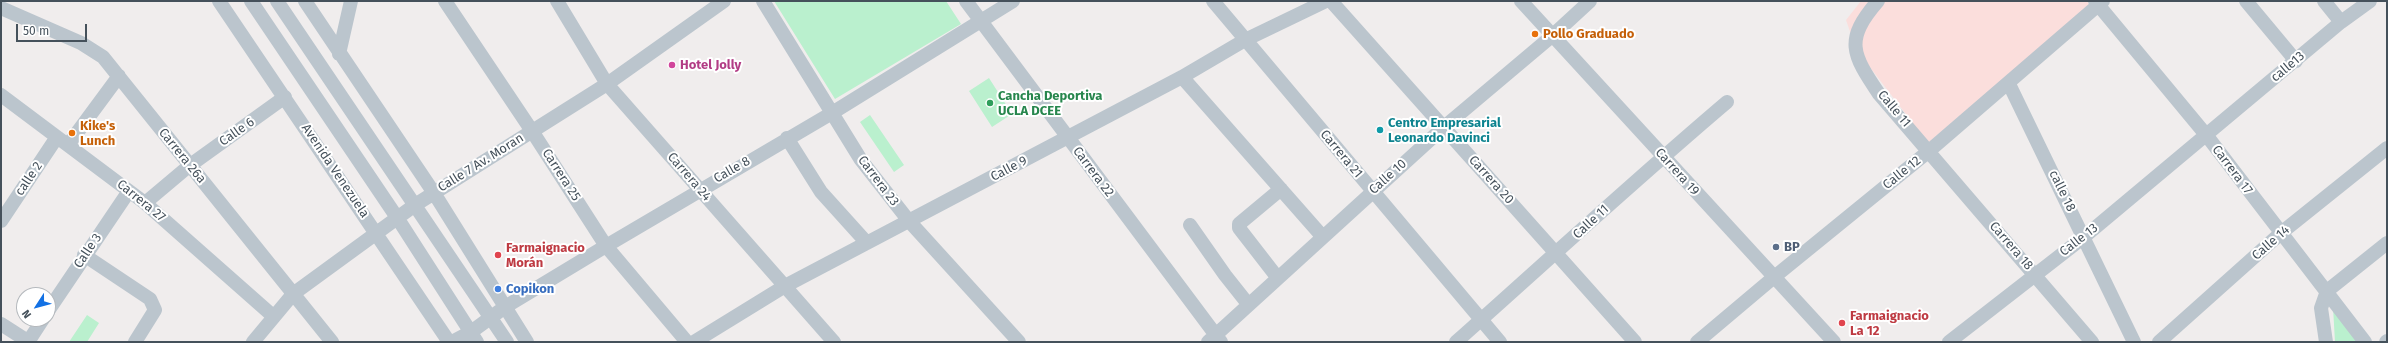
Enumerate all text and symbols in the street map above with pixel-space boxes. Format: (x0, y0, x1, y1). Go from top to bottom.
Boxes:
scale bar (18, 16, 89, 42)
text: 50 m (23, 24, 49, 38)
place label: Pollo Graduado (1543, 26, 1634, 42)
marker: Pollo Graduado (1530, 29, 1540, 39)
street label: calle13 (2268, 48, 2308, 86)
place label: Hotel Jolly (680, 57, 741, 73)
marker: Hotel Jolly (667, 60, 677, 70)
street label: Calle 11 (1874, 87, 1914, 131)
place label: Cancha Deportiva UCLA DCEE (998, 88, 1102, 119)
marker: Cancha Deportiva UCLA DCEE (985, 98, 995, 108)
street label: Calle 6 (217, 114, 257, 150)
place label: Centro Empresarial Leonardo Davinci (1388, 115, 1501, 146)
place label: Kike's Lunch (80, 118, 115, 149)
street label: Avenida Venezuela (298, 121, 372, 221)
street label: Carrera 26a (155, 125, 209, 187)
marker: Centro Empresarial Leonardo Davinci (1375, 125, 1385, 135)
street label: Carrera 21 (1316, 127, 1366, 181)
marker: Kike's Lunch (67, 128, 77, 138)
street label: Calle 7 Av. Moran (435, 130, 527, 196)
street label: Carrera 17 (2208, 142, 2256, 198)
street label: Carrera 22 (1069, 144, 1117, 200)
street label: Carrera 19 (1652, 145, 1702, 199)
street label: Carrera 25 (538, 146, 584, 204)
street label: Carrera 24 (664, 150, 714, 204)
street label: Calle 8 (711, 153, 753, 187)
street label: Carrera 23 (854, 153, 902, 209)
street label: Calle 9 (988, 153, 1030, 185)
street label: Carrera 20 (1465, 153, 1517, 207)
street label: Calle 12 (1880, 153, 1924, 193)
street label: Calle 10 (1366, 156, 1410, 198)
street label: calle 2 (12, 159, 46, 199)
street label: calle 18 (2045, 168, 2079, 214)
street label: Carrera 27 (114, 177, 168, 225)
street label: Calle 11 (1570, 202, 1612, 242)
street label: Carrera 18 (1986, 219, 2036, 273)
street label: Calle 13 (2057, 220, 2101, 260)
street label: Calle 14 (2249, 222, 2293, 264)
street label: Calle 3 (71, 231, 105, 271)
place label: BP (1784, 239, 1800, 255)
place label: Farmaignacio Morán (506, 240, 585, 271)
marker: BP (1771, 242, 1781, 252)
marker: Farmaignacio Morán (493, 250, 503, 260)
place label: Copikon (506, 281, 554, 297)
marker: Copikon (493, 284, 503, 294)
north arrow (16, 287, 56, 327)
text: N (19, 307, 34, 321)
place label: Farmaignacio La 12 (1850, 308, 1929, 339)
marker: Farmaignacio La 12 (1837, 318, 1847, 328)

